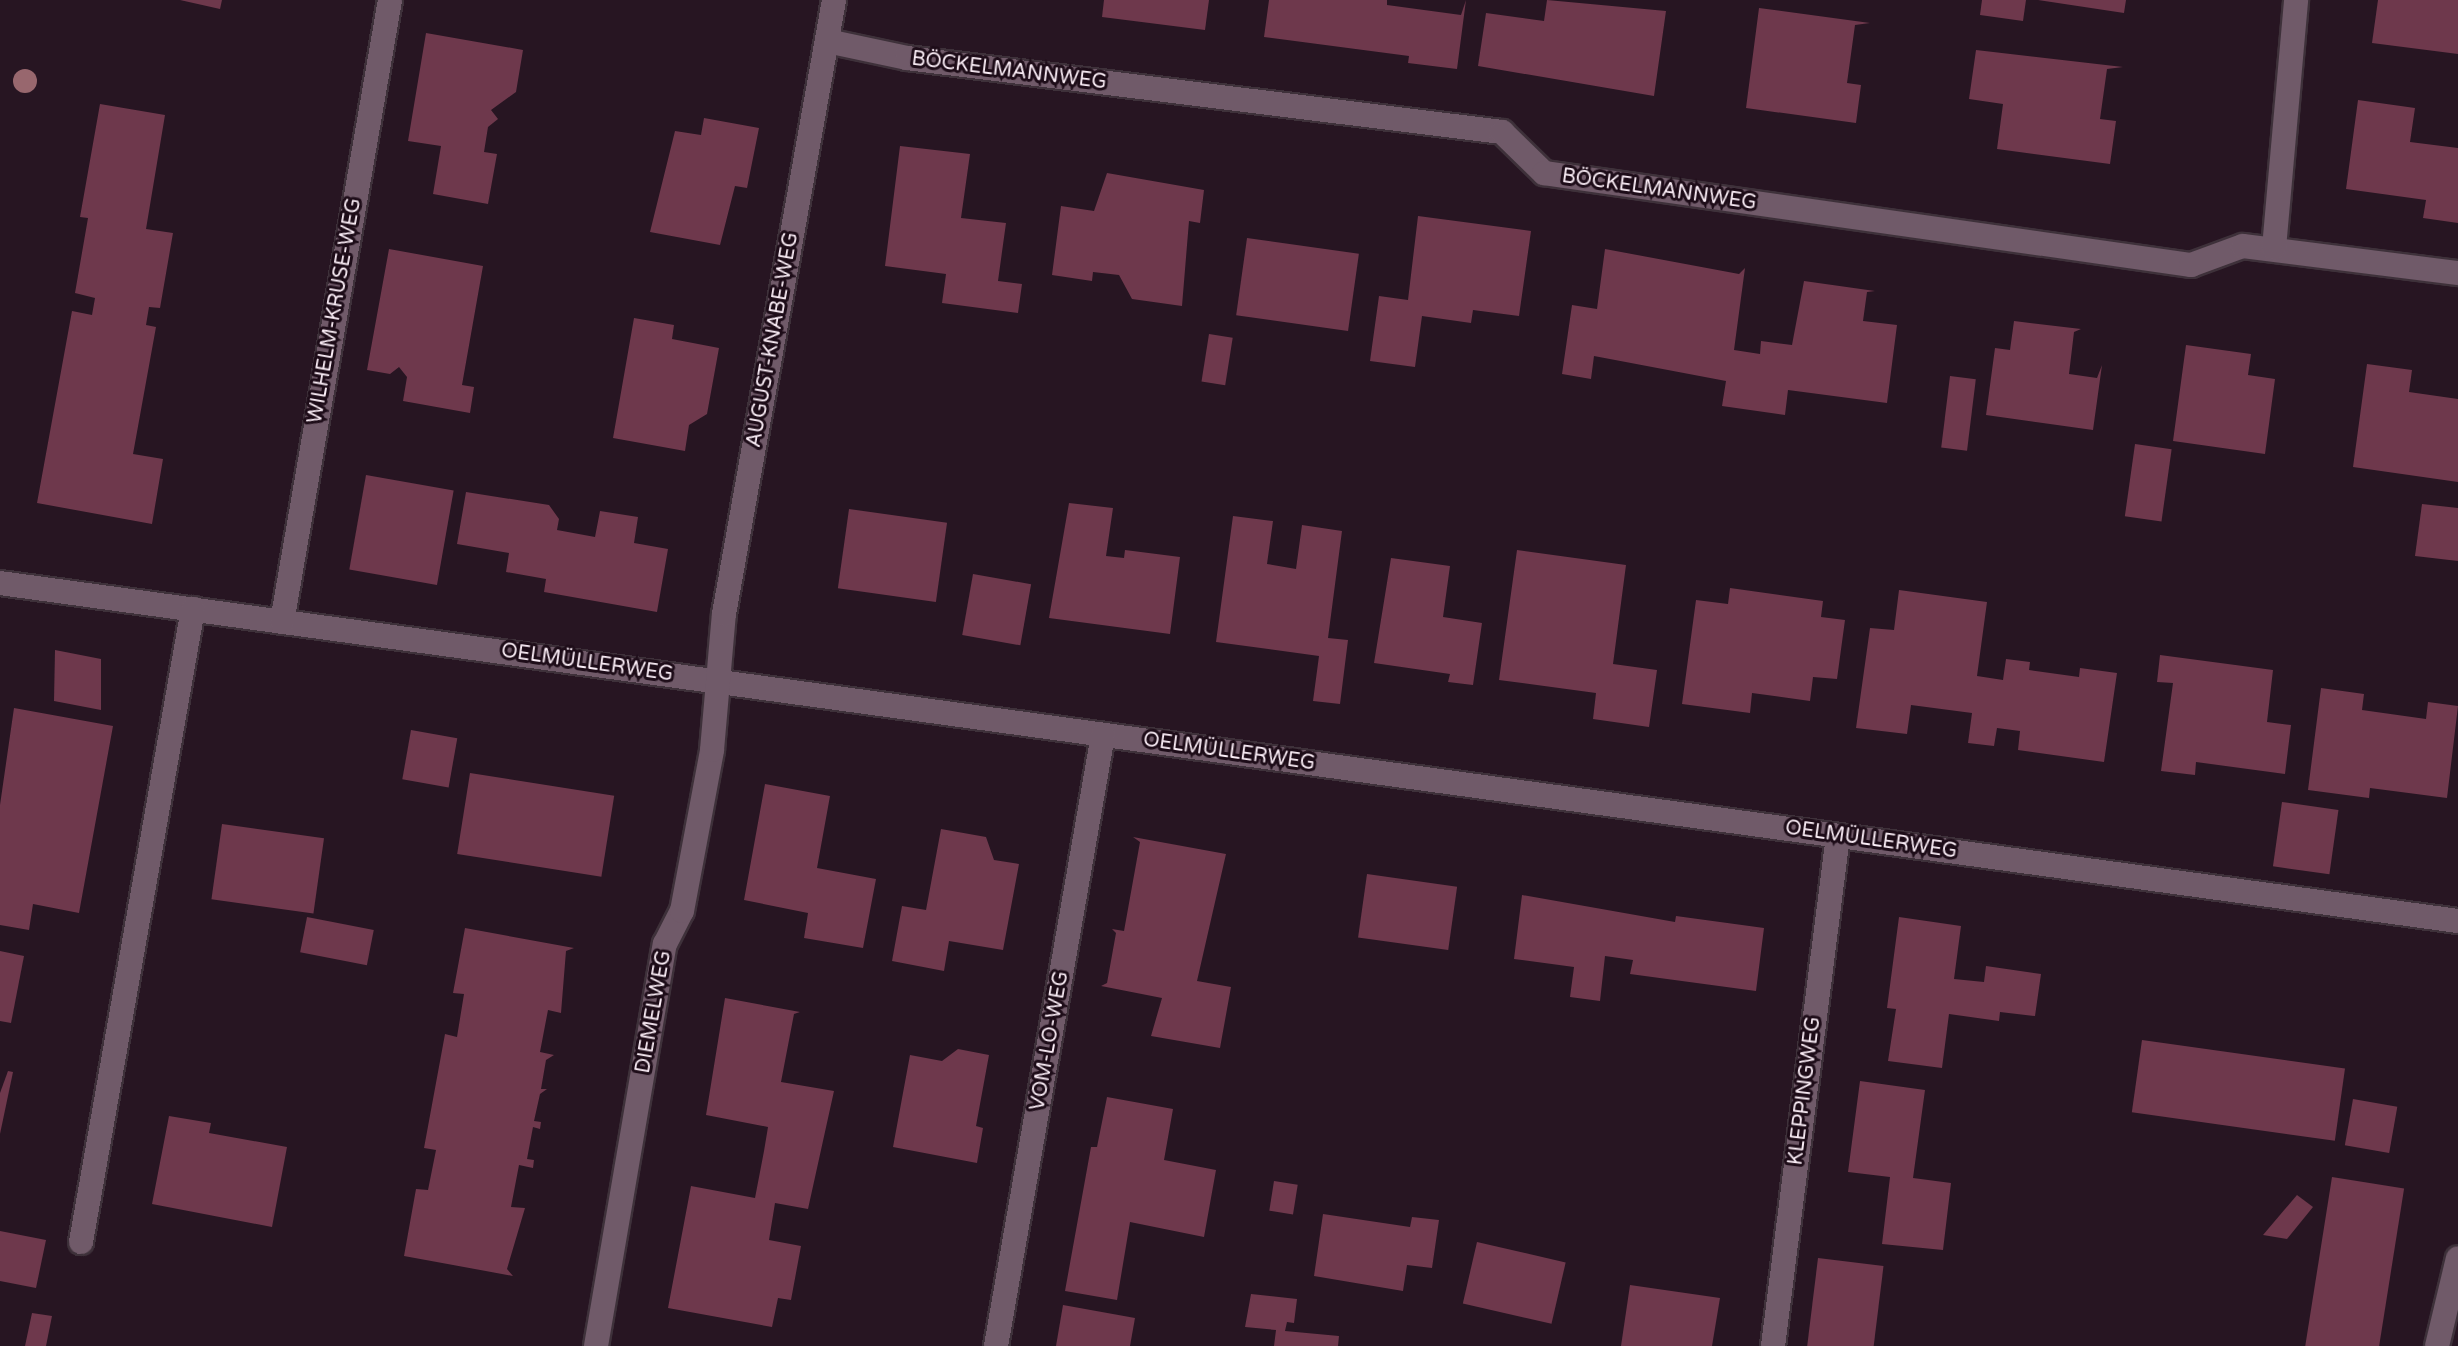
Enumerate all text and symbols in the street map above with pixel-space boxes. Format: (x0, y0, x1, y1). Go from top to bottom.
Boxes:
street label: BÖCKELMANNWEG (910, 47, 1108, 95)
street label: BÖCKELMANNWEG (1560, 164, 1758, 216)
street label: WILHELM-KRUSE-WEG (303, 196, 367, 426)
street label: AUGUST-KNABE-WEG (742, 231, 804, 449)
street label: OELMÜLLERWEG (500, 639, 674, 687)
street label: OELMÜLLERWEG (1142, 728, 1316, 776)
street label: OELMÜLLERWEG (1784, 816, 1958, 864)
street label: DIEMELWEG (631, 949, 677, 1075)
street label: VOM-LO-WEG (1026, 969, 1074, 1113)
street label: KLEPPINGWEG (1784, 1015, 1826, 1167)

